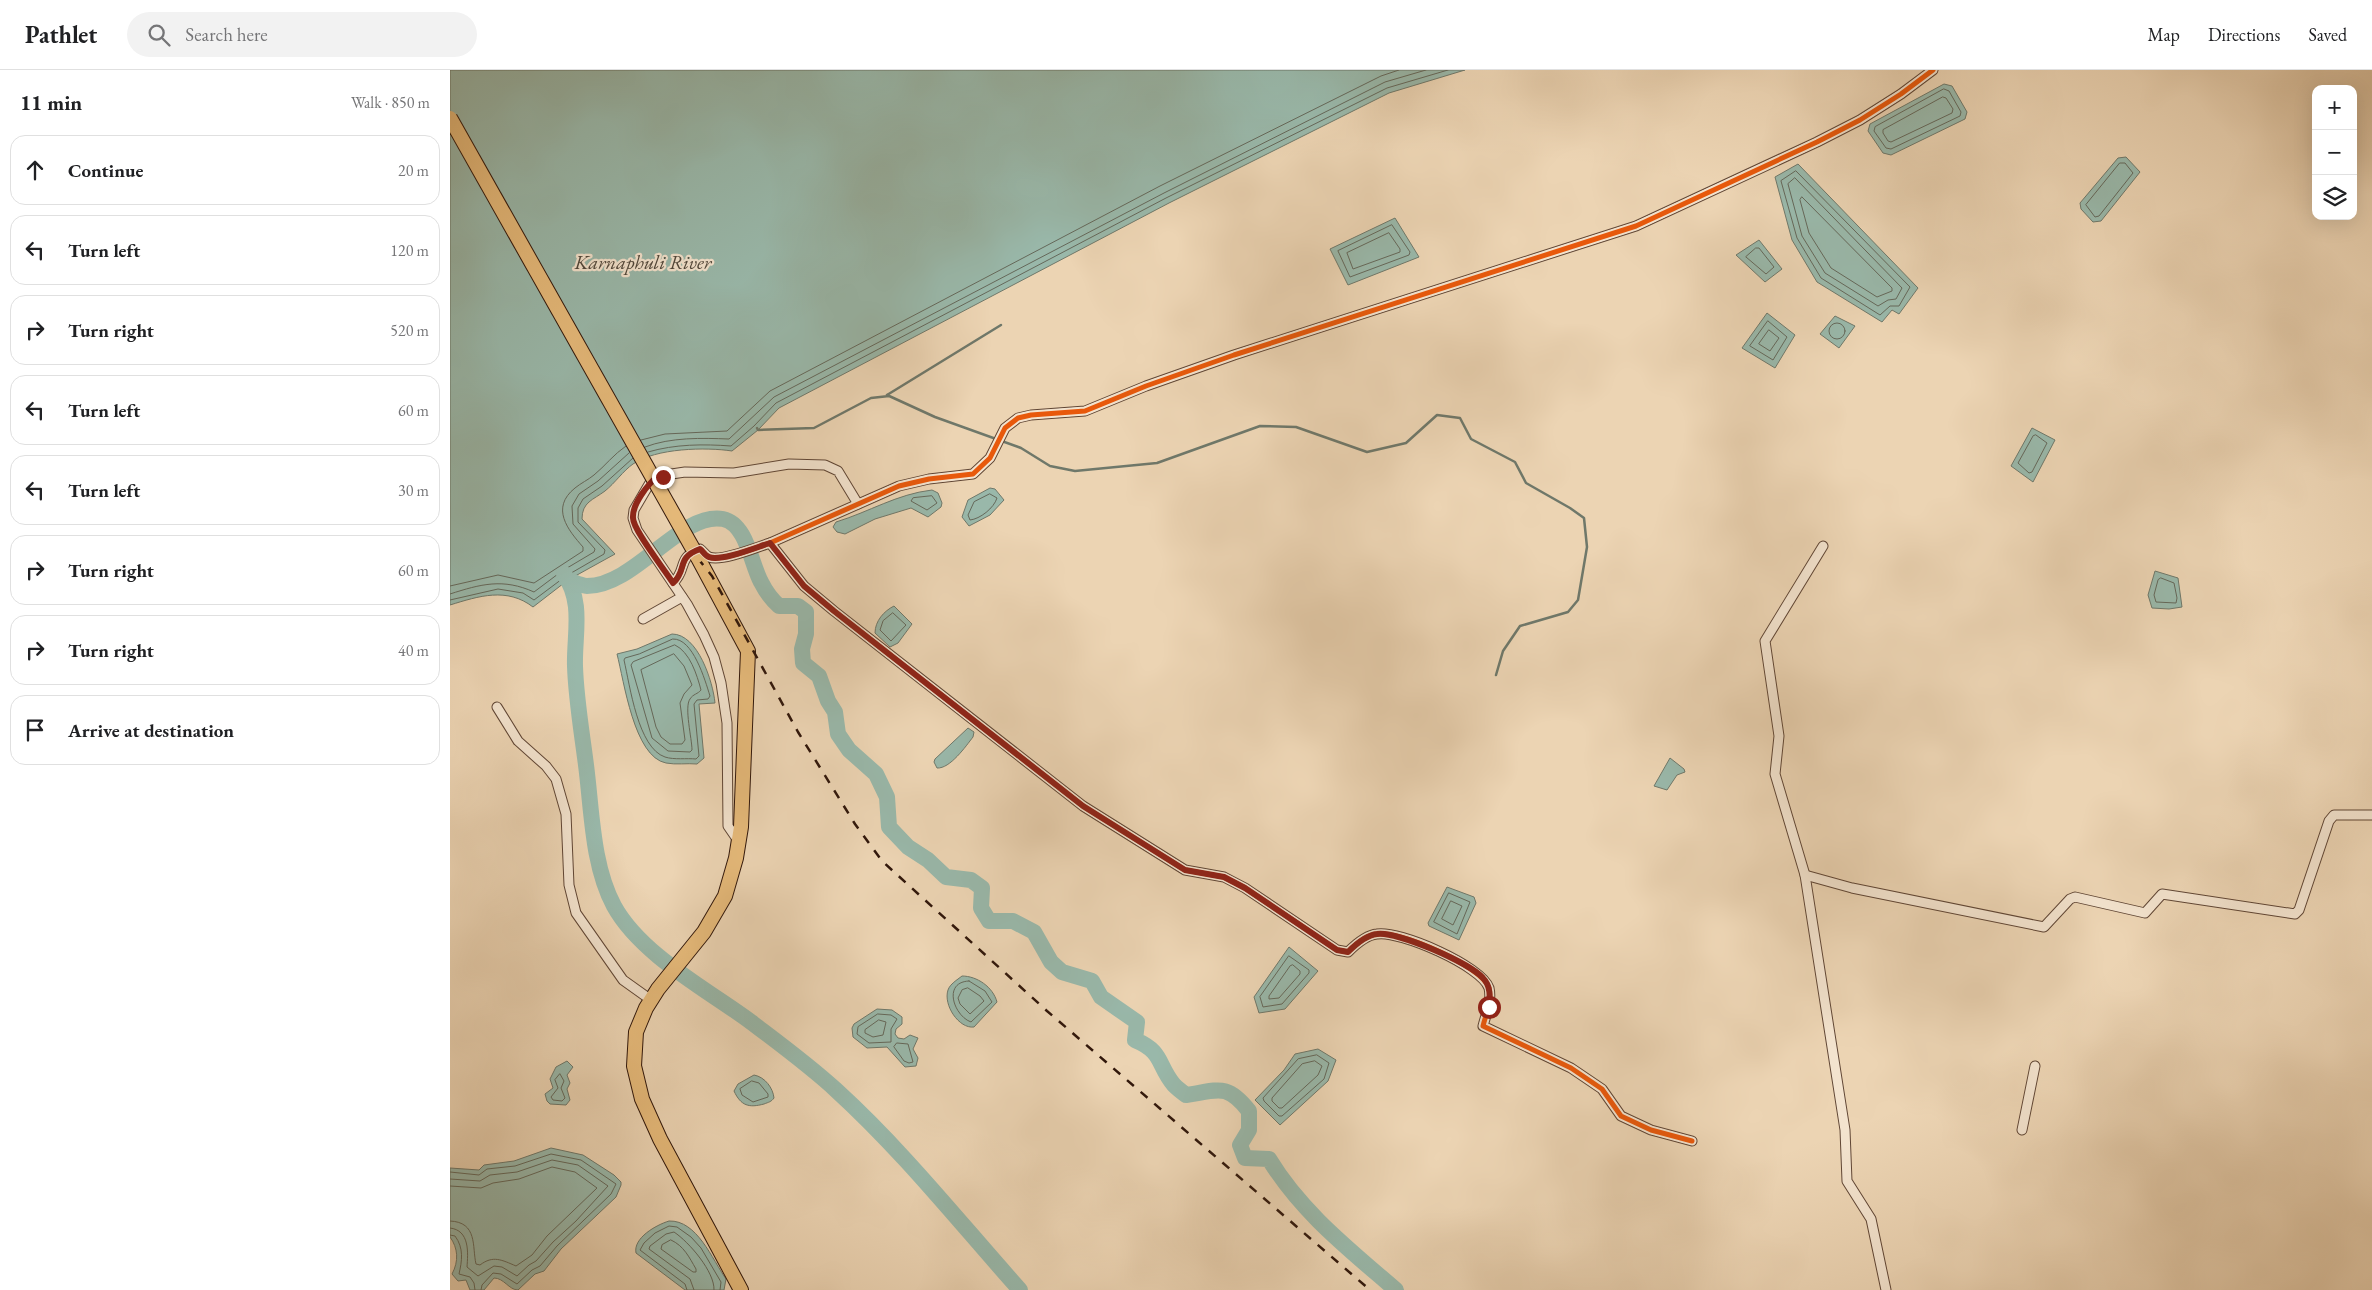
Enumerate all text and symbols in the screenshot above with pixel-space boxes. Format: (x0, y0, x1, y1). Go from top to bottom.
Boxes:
search box (127, 12, 477, 57)
text: Pathlet (25, 19, 97, 50)
icon: search (145, 21, 173, 49)
text: Search here (185, 22, 268, 47)
text: Map (2148, 23, 2180, 46)
text: Directions (2208, 23, 2280, 46)
text: Saved (2308, 23, 2347, 46)
map controls (2312, 85, 2357, 220)
button: + (2312, 85, 2357, 130)
text: 11 min (20, 89, 82, 116)
text: Walk · 850 m (351, 92, 430, 113)
button: − (2312, 130, 2357, 175)
icon: ahead (21, 156, 49, 184)
text: Continue (68, 158, 143, 183)
text: 20 m (398, 160, 429, 181)
button: layers (2312, 175, 2357, 220)
icon: left (21, 236, 49, 264)
text: Turn left (68, 238, 140, 263)
text: 120 m (390, 240, 429, 261)
water label: Karnaphuli River (574, 249, 713, 275)
icon: right (21, 316, 49, 344)
text: Turn right (68, 318, 154, 343)
text: 520 m (390, 320, 429, 341)
icon: left (21, 396, 49, 424)
text: Turn left (68, 398, 140, 423)
text: 60 m (398, 400, 429, 421)
route end (652, 466, 675, 489)
icon: left (21, 476, 49, 504)
text: Turn left (68, 478, 140, 503)
text: 30 m (398, 480, 429, 501)
icon: right (21, 556, 49, 584)
text: Turn right (68, 558, 154, 583)
text: 60 m (398, 560, 429, 581)
icon: right (21, 636, 49, 664)
text: Turn right (68, 638, 154, 663)
text: 40 m (398, 640, 429, 661)
icon: arrive (21, 716, 49, 744)
text: Arrive at destination (68, 718, 234, 743)
route start (1478, 996, 1501, 1019)

